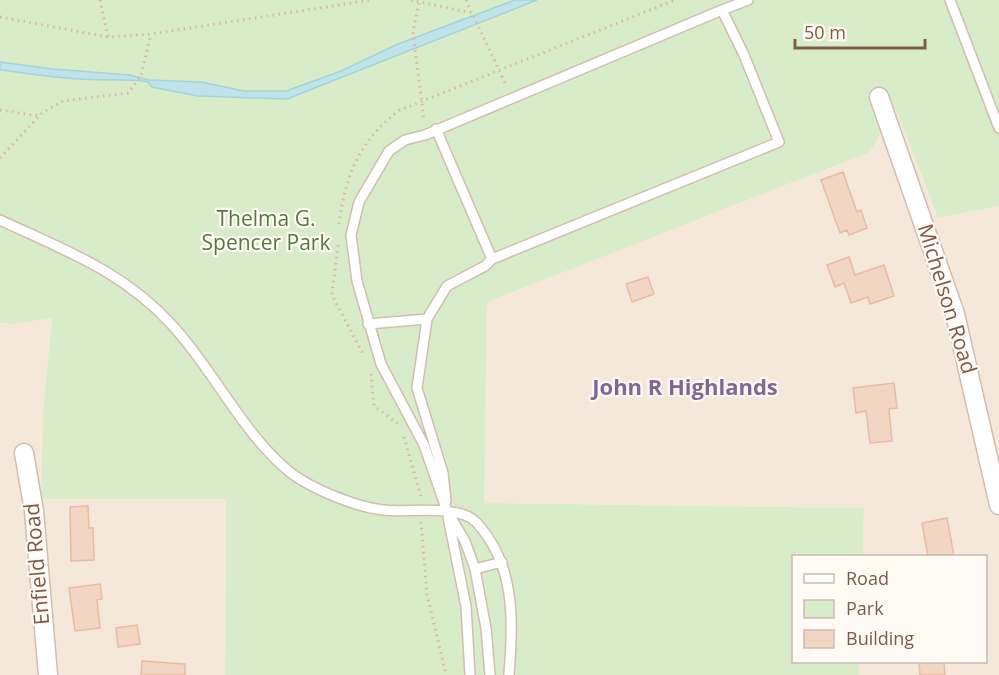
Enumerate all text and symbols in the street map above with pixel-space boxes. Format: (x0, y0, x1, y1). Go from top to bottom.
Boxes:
scale bar (795, 12, 926, 50)
text: 50 m (804, 20, 846, 44)
park label: Thelma G. Spencer Park (202, 204, 330, 256)
street label: Michelson Road (912, 220, 984, 377)
district label: John R Highlands (590, 371, 778, 401)
street label: Enfield Road (17, 502, 55, 626)
legend (792, 555, 987, 663)
text: Road (846, 566, 889, 590)
text: Park (846, 596, 884, 620)
text: Building (846, 626, 914, 650)

